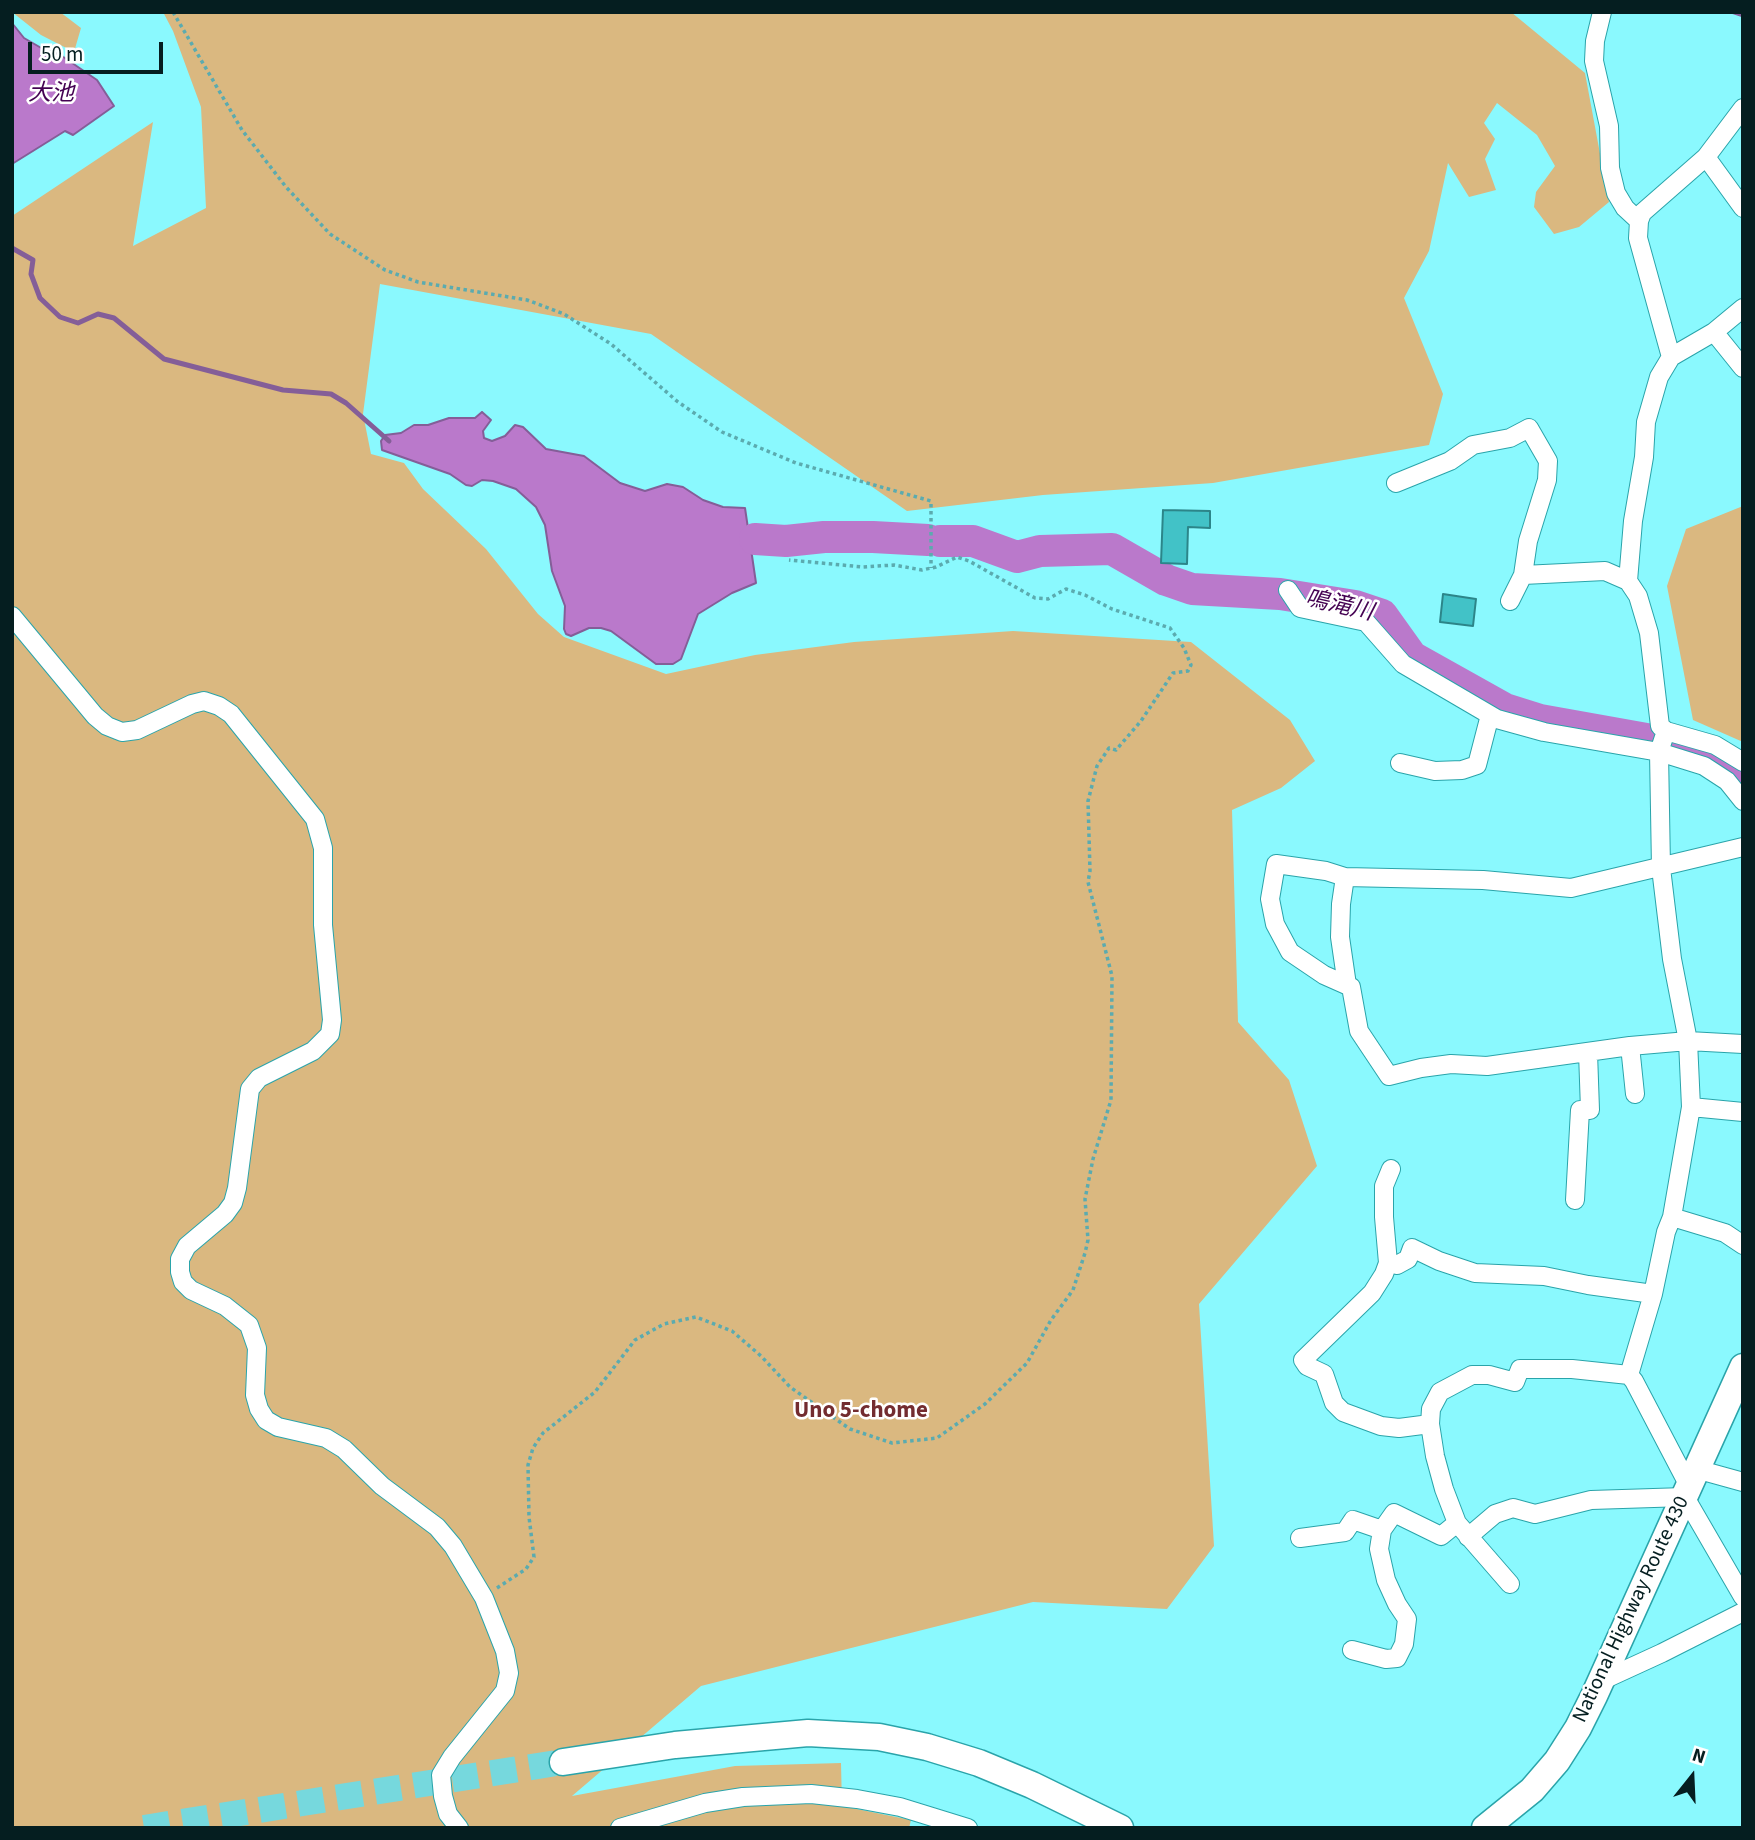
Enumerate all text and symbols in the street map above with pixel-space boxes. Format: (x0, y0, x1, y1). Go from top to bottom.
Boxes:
scale bar (32, 28, 166, 72)
text: 50 m (41, 39, 83, 69)
water label: 大池 (28, 81, 74, 109)
water label: 鳴滝川 (1302, 586, 1376, 628)
district label: Uno 5-chome (794, 1398, 928, 1426)
street label: National Highway Route 430 (1568, 1493, 1696, 1727)
north arrow (1657, 1742, 1727, 1812)
text: N (1688, 1742, 1709, 1771)

